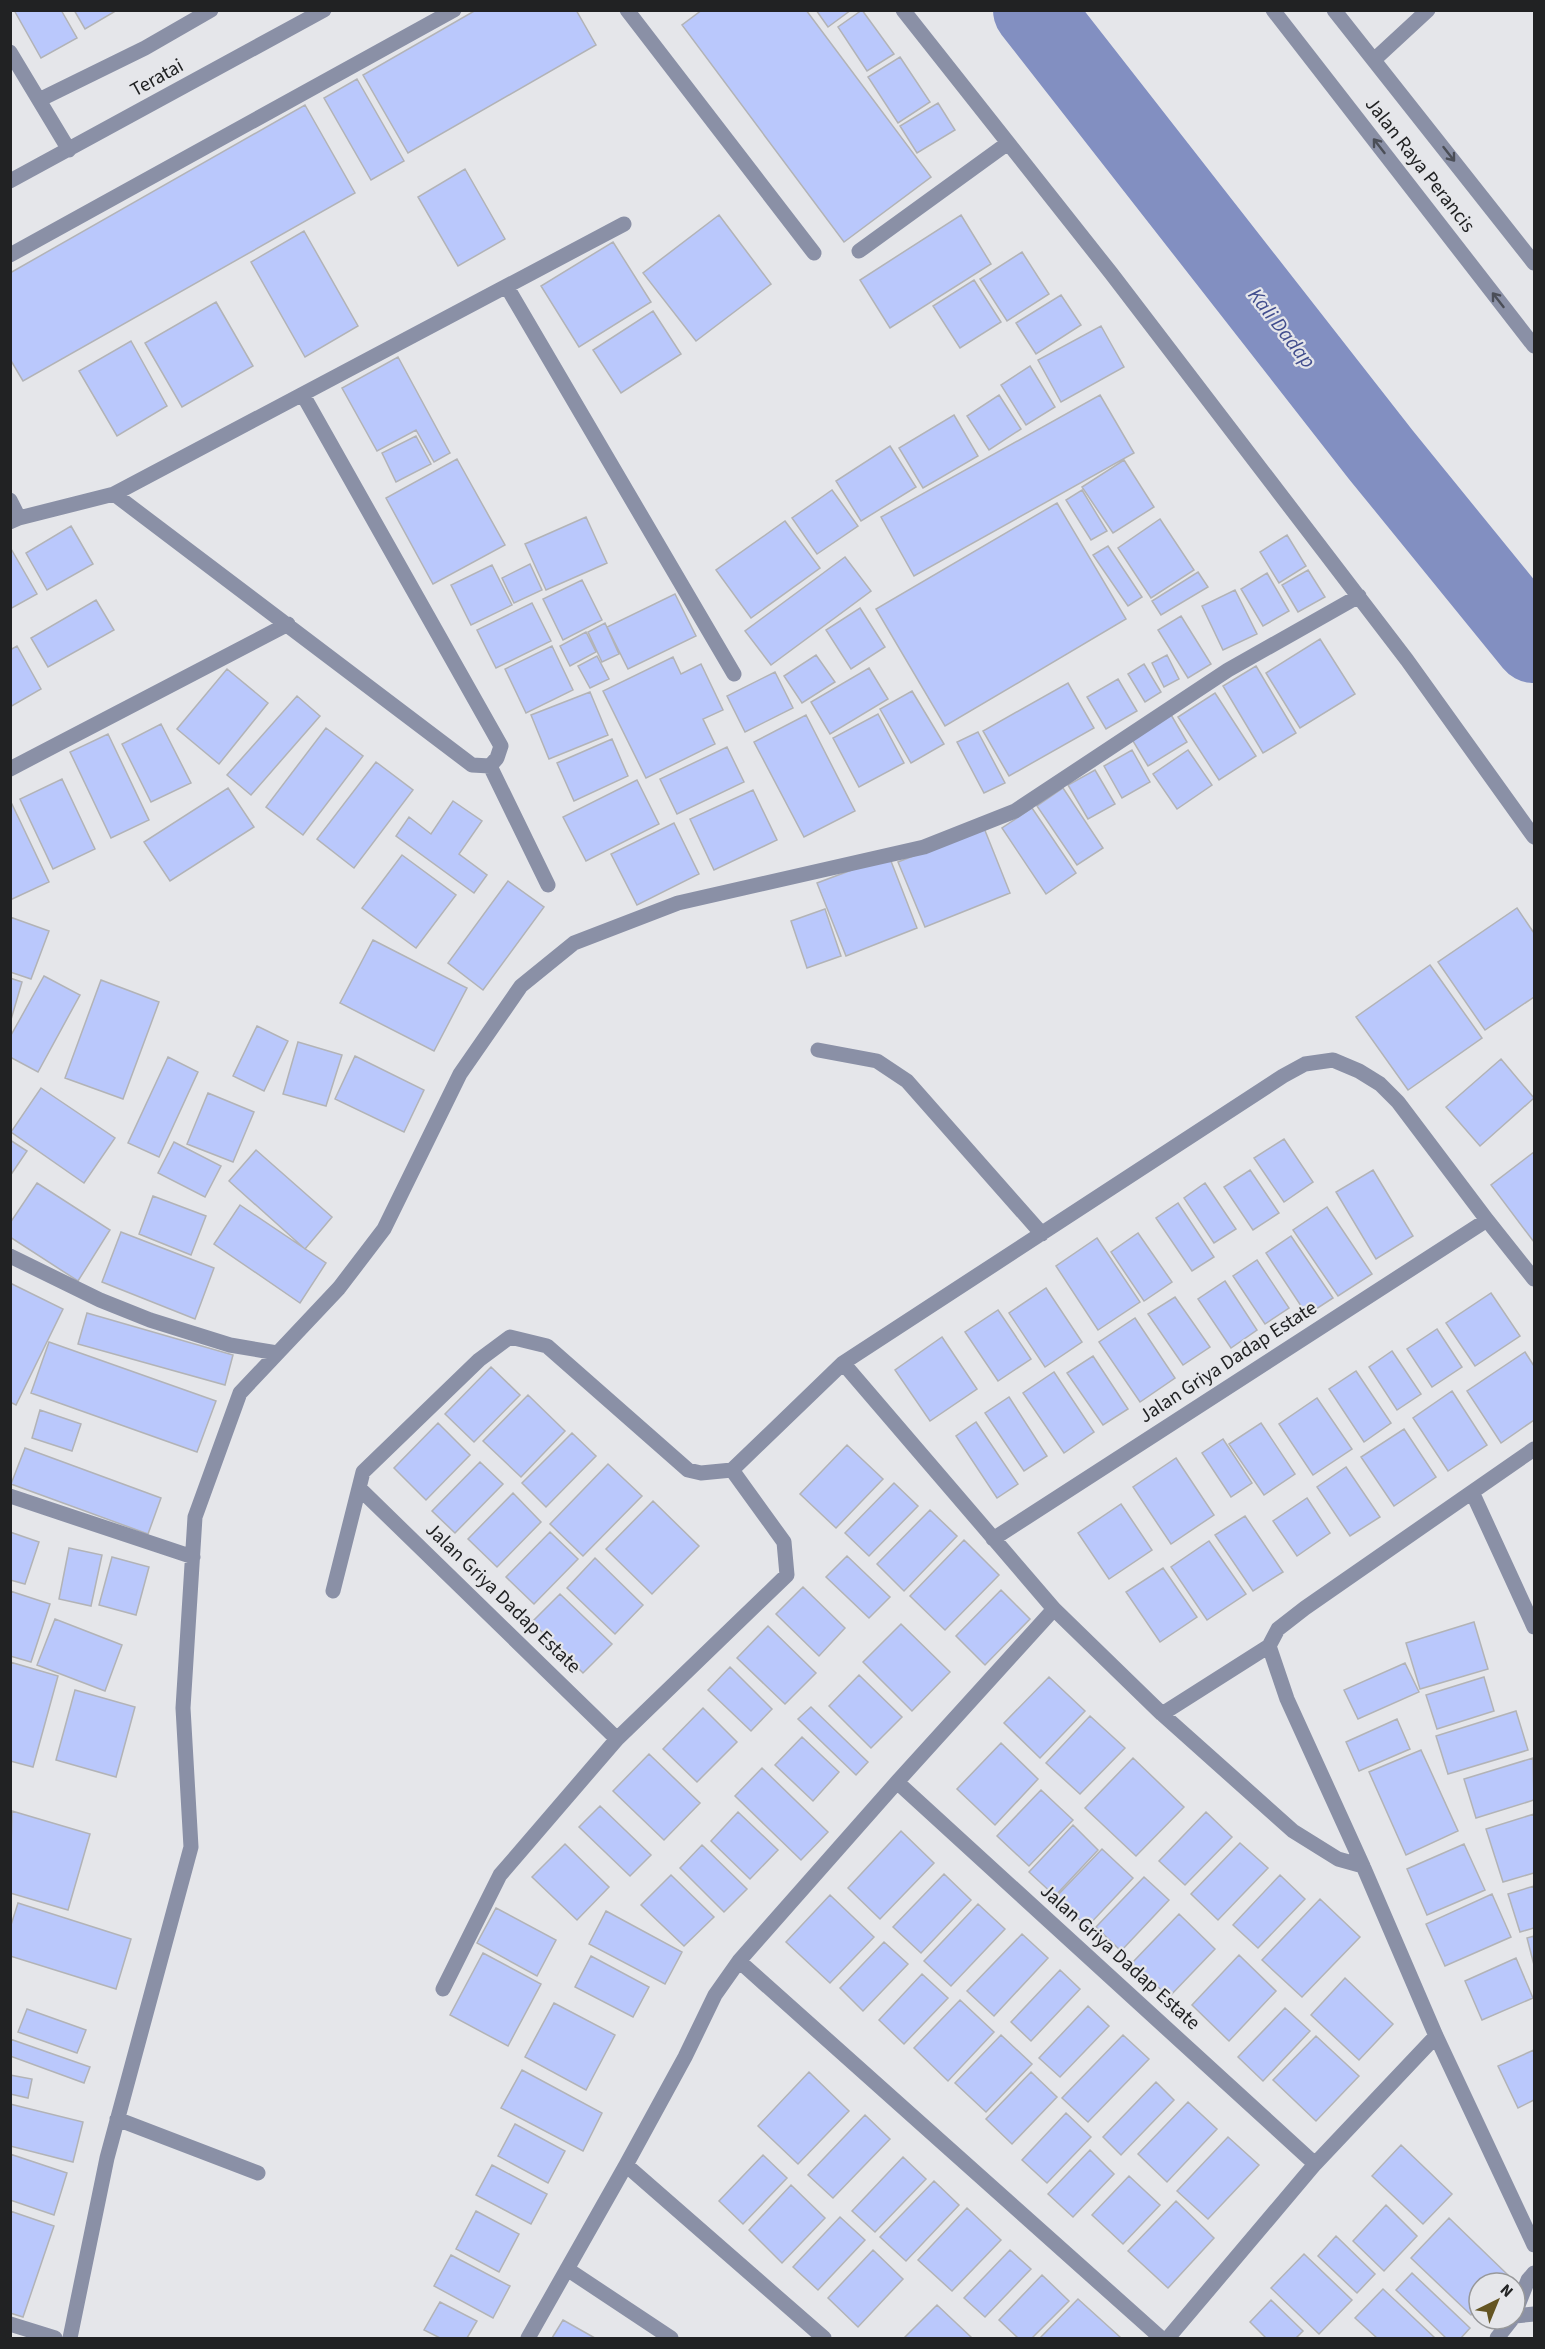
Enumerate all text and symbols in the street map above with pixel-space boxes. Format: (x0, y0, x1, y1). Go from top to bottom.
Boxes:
street label: Teratai (125, 52, 189, 104)
street label: Jalan Raya Perancis (1358, 91, 1482, 239)
one-way arrow (1372, 138, 1385, 154)
one-way arrow (1443, 146, 1456, 162)
water label: Kali Dadap (1241, 281, 1323, 375)
one-way arrow (1492, 292, 1505, 308)
street label: Jalan Griya Dadap Estate (1134, 1294, 1322, 1430)
street label: Jalan Griya Dadap Estate (419, 1516, 587, 1680)
street label: Jalan Griya Dadap Estate (1034, 1877, 1206, 2037)
north arrow (1467, 2271, 1527, 2331)
text: N (1495, 2279, 1518, 2302)

